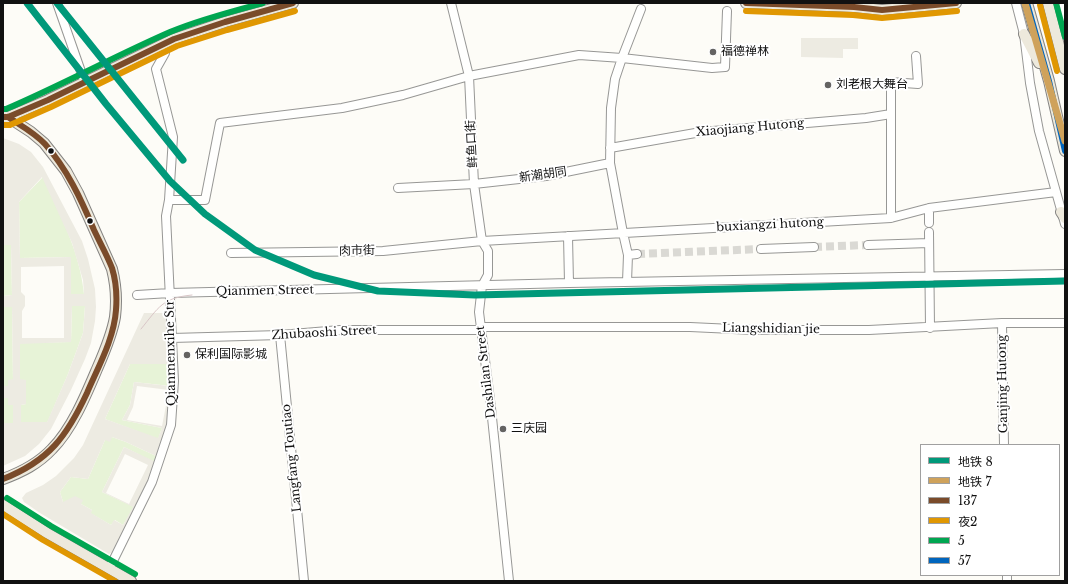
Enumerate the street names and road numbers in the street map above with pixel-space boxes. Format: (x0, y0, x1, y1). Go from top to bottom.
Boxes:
street label: Xiaojiang Hutong (695, 116, 805, 140)
street label: 鲜鱼口街 (464, 120, 480, 168)
street label: 新潮胡同 (518, 165, 568, 185)
street label: buxiangzi hutong (716, 215, 824, 235)
street label: 肉市街 (339, 243, 375, 259)
street label: Qianmen Street (216, 283, 314, 299)
street label: Qianmenxihe Str (163, 300, 179, 406)
street label: Liangshidian jie (722, 321, 820, 337)
street label: Zhubaoshi Street (271, 323, 377, 343)
street label: Dashilan Street (473, 325, 499, 419)
street label: Ganjing Hutong (995, 335, 1011, 433)
street label: Langfang Toutiao (279, 403, 305, 513)

